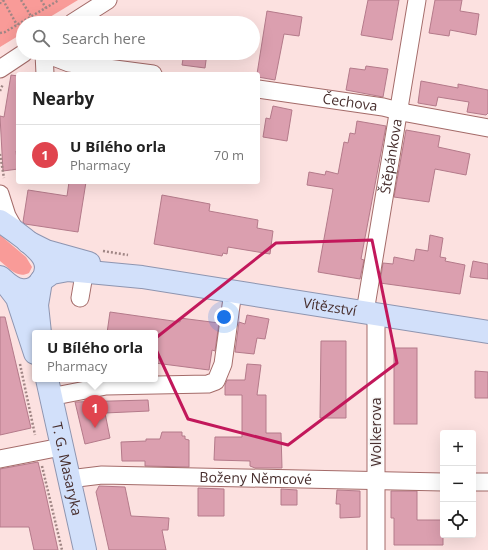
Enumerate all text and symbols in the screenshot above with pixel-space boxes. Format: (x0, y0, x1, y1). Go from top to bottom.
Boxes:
search box (16, 16, 260, 60)
icon: search (30, 27, 52, 49)
text: Search here (62, 28, 146, 48)
text: Nearby (32, 87, 94, 110)
street label: Čechova (321, 88, 379, 115)
street label: Štěpánkova (375, 117, 406, 195)
text: U Bílého orla (70, 136, 166, 156)
text: 1 (41, 146, 49, 164)
text: 70 m (214, 146, 244, 164)
text: Pharmacy (70, 156, 130, 174)
street label: Vítězství (302, 293, 358, 320)
your location (214, 307, 234, 327)
popup (32, 330, 158, 382)
text: U Bílého orla (47, 337, 143, 357)
text: Pharmacy (47, 357, 107, 375)
pin: 1 (82, 395, 108, 428)
street label: Wolkerova (366, 397, 385, 467)
street label: T. G. Masaryka (48, 420, 87, 517)
map controls (440, 430, 476, 538)
button: + (440, 430, 476, 466)
button: − (440, 466, 476, 502)
street label: Boženy Němcové (199, 467, 312, 488)
button: locate (440, 502, 476, 538)

